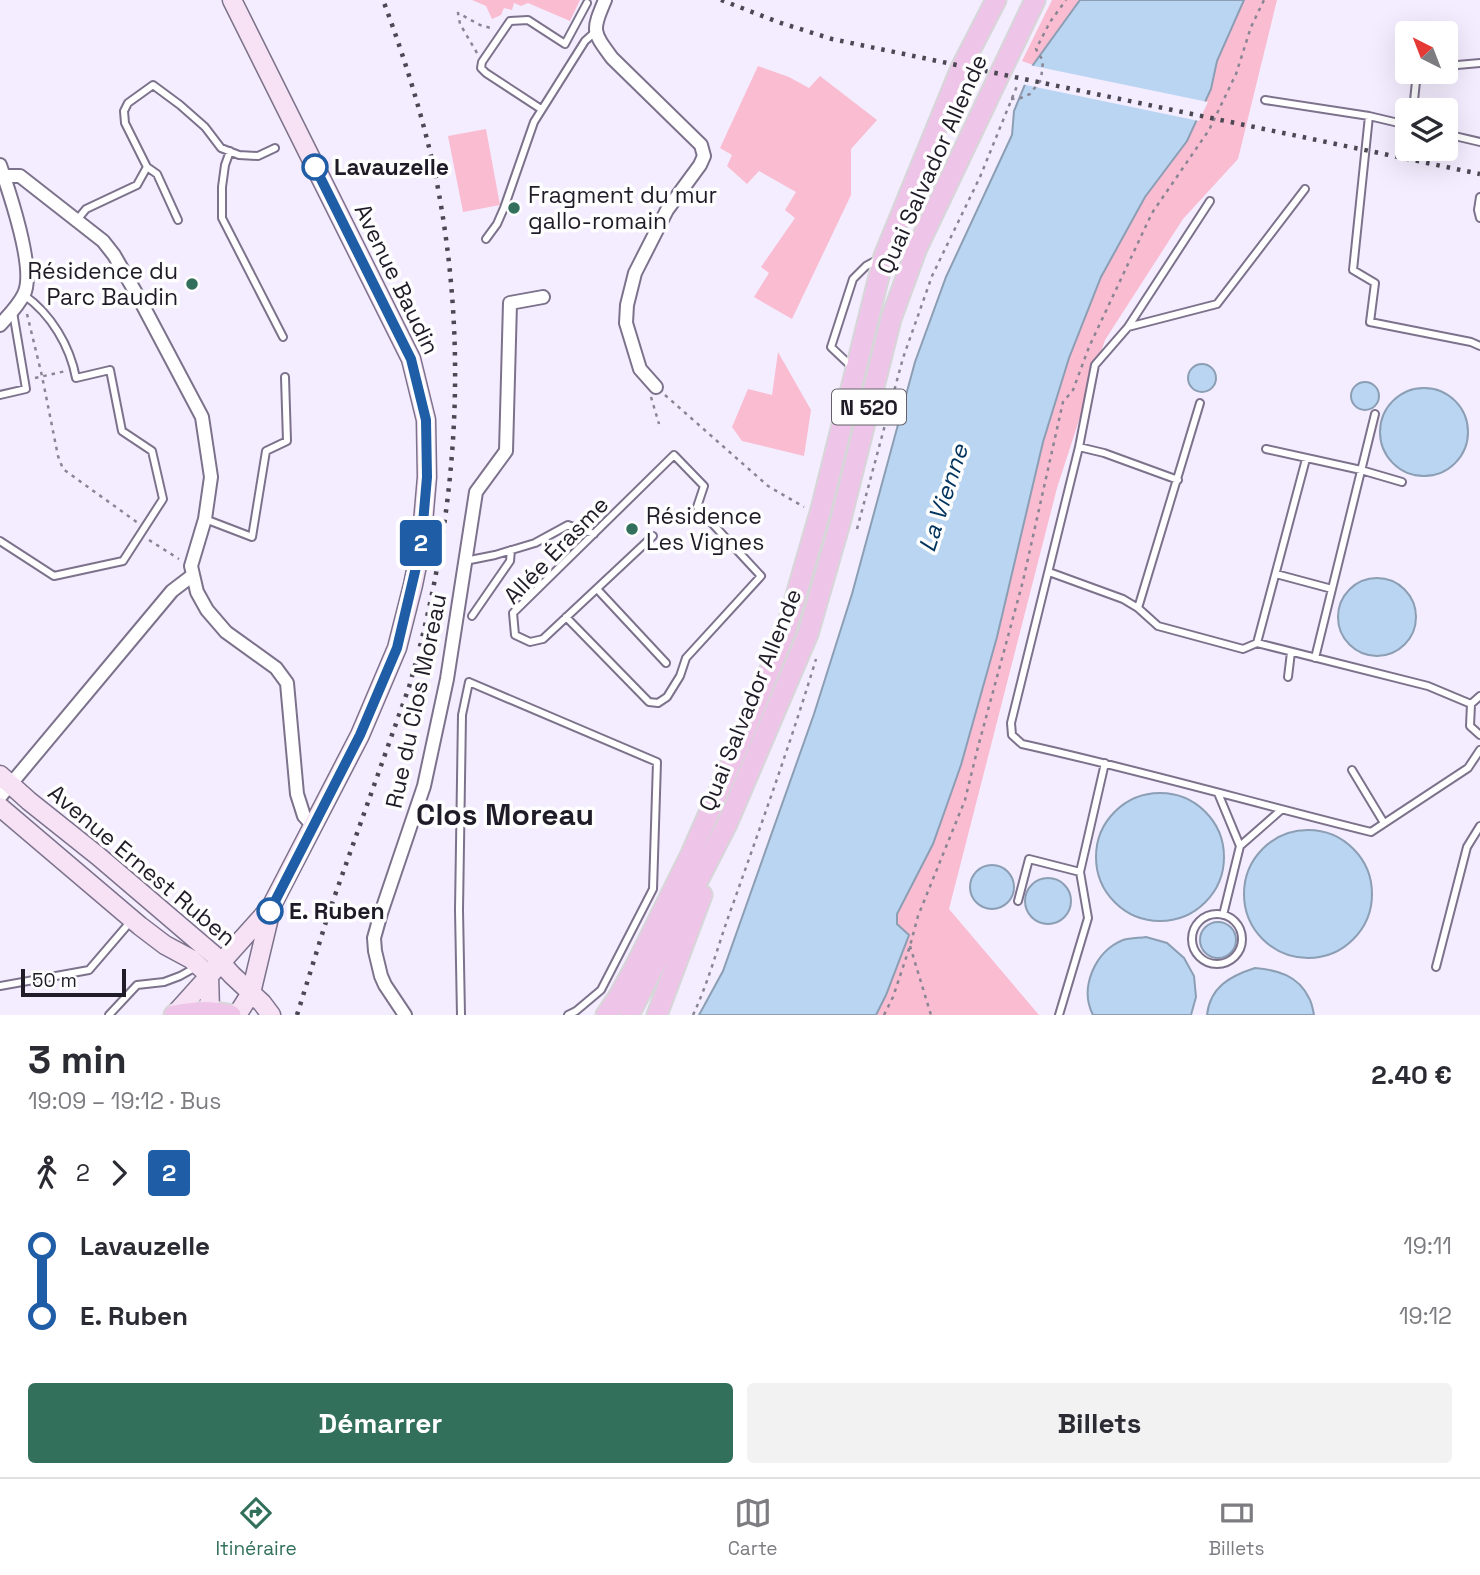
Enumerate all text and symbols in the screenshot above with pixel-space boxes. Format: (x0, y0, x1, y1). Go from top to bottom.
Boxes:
north arrow (1395, 21, 1458, 84)
map controls (1395, 21, 1458, 161)
street label: Quai Salvador Allende (870, 49, 994, 279)
button: layers (1395, 98, 1458, 161)
place label: Lavauzelle (334, 152, 449, 182)
marker: Lavauzelle (302, 154, 328, 180)
place label: Fragment du mur gallo-romain (528, 180, 717, 236)
street label: Avenue Baudin (348, 199, 446, 359)
marker: Fragment du mur gallo-romain (506, 200, 522, 216)
place label: Résidence du Parc Baudin (27, 256, 178, 312)
marker: Résidence du Parc Baudin (184, 276, 200, 292)
road number: N 520 (832, 390, 906, 424)
water label: La Vienne (911, 440, 975, 556)
street label: Allée Érasme (497, 490, 615, 610)
place label: Résidence Les Vignes (646, 501, 764, 557)
line badge: 2 (398, 520, 444, 566)
marker: Résidence Les Vignes (624, 521, 640, 537)
text: 2 (414, 527, 428, 558)
street label: Quai Salvador Allende (692, 584, 808, 816)
street label: Rue du Clos Moreau (379, 591, 453, 811)
street label: Avenue Ernest Ruben (42, 778, 242, 952)
district label: Clos Moreau (416, 795, 594, 834)
place label: E. Ruben (289, 896, 385, 926)
marker: E. Ruben (257, 898, 283, 924)
scale bar (21, 966, 126, 998)
text: 50 m (32, 968, 77, 993)
text: 3 min (28, 1036, 127, 1084)
text: 2.40 € (1371, 1058, 1452, 1092)
text: 19:09 – 19:12 · Bus (28, 1086, 221, 1116)
icon: walk (28, 1154, 66, 1192)
icon: forward (100, 1154, 138, 1192)
text: 2 (162, 1157, 176, 1188)
text: 2 (76, 1158, 90, 1188)
text: Lavauzelle (80, 1229, 210, 1263)
text: 19:11 (1403, 1231, 1452, 1261)
text: E. Ruben (80, 1299, 188, 1333)
text: 19:12 (1399, 1301, 1452, 1331)
button: Démarrer (28, 1383, 733, 1463)
button: Billets (747, 1383, 1452, 1463)
tab: Itinéraire (215, 1494, 297, 1561)
tab: Carte (728, 1494, 778, 1561)
tab: Billets (1208, 1494, 1265, 1561)

